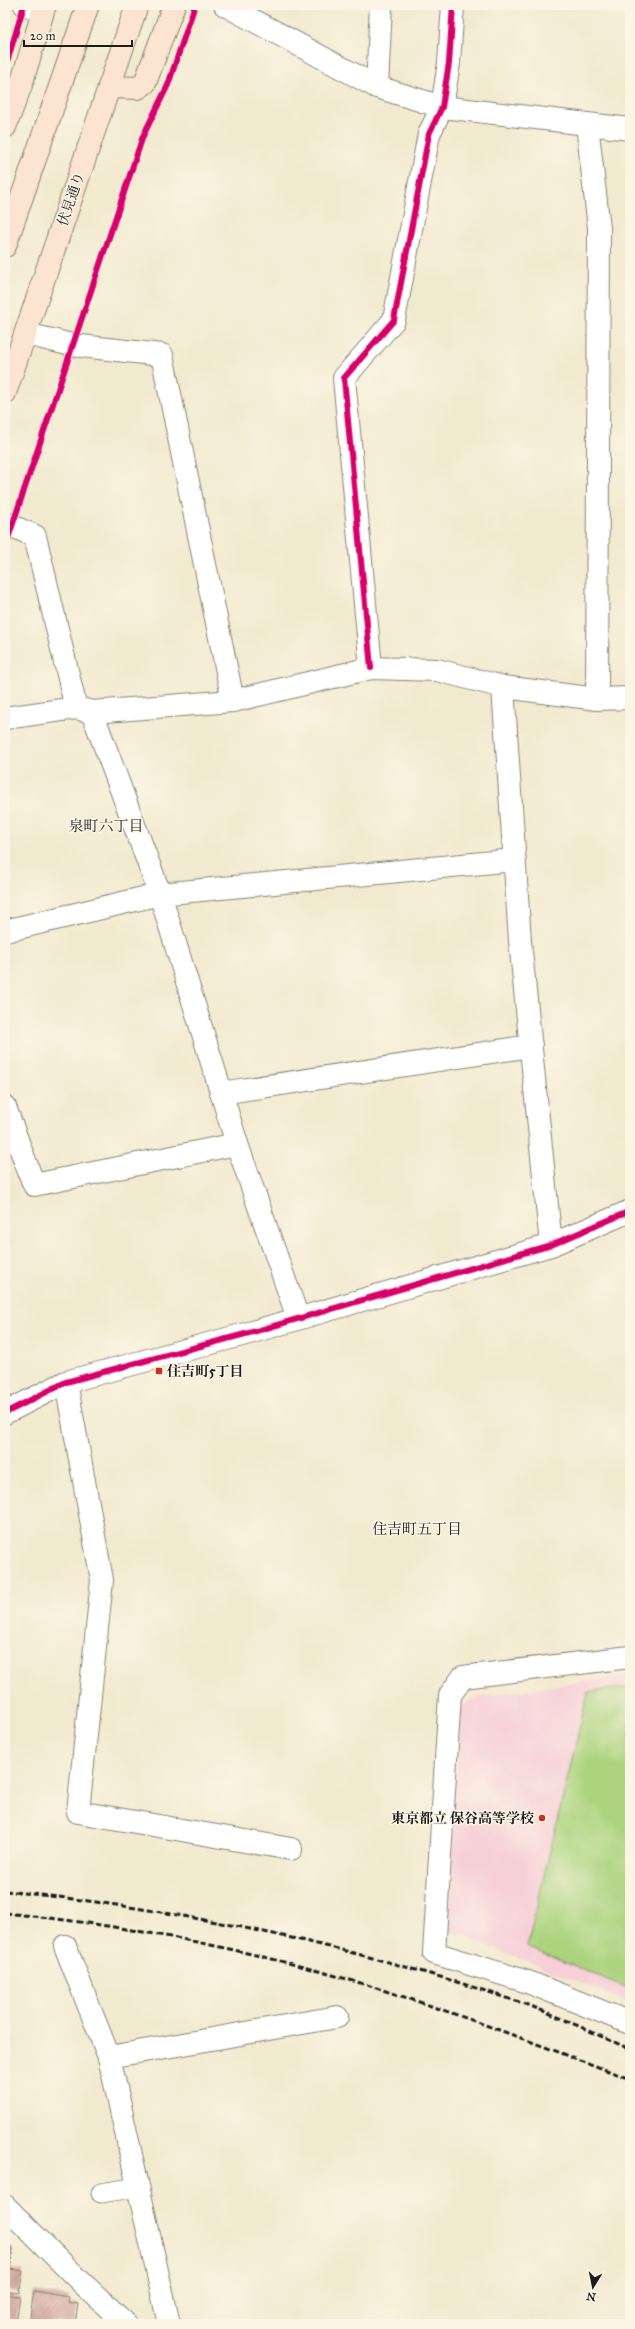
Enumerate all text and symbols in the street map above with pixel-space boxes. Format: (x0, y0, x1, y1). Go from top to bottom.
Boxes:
scale bar (24, 22, 132, 48)
text: 20 m (30, 29, 56, 43)
street label: 伏見通り (54, 170, 88, 228)
district label: 泉町六丁目 (68, 817, 144, 835)
place label: 住吉町5丁目 (167, 1363, 244, 1380)
marker: 住吉町5丁目 (154, 1366, 164, 1376)
district label: 住吉町五丁目 (372, 1520, 462, 1538)
place label: 東京都立 保谷高等学校 (391, 1810, 534, 1827)
marker: 東京都立 保谷高等学校 (537, 1813, 547, 1823)
north arrow (573, 2267, 613, 2307)
text: N (585, 2289, 597, 2304)

